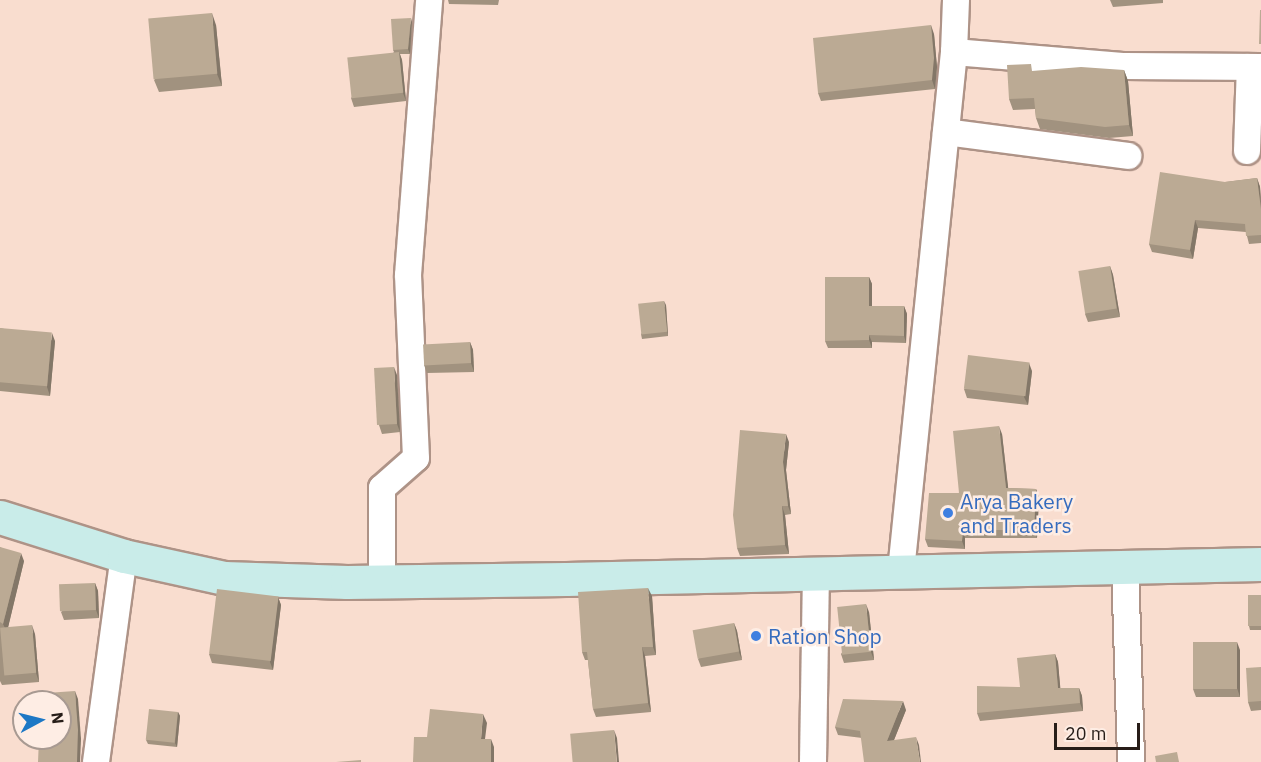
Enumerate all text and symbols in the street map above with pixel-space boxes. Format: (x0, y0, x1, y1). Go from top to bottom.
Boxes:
place label: Arya Bakery and Traders (960, 488, 1073, 538)
marker: Arya Bakery and Traders (941, 506, 955, 520)
place label: Ration Shop (768, 623, 882, 649)
marker: Ration Shop (749, 629, 763, 643)
north arrow (12, 690, 72, 750)
text: N (47, 711, 69, 725)
scale bar (1057, 711, 1142, 749)
text: 20 m (1065, 722, 1107, 745)

